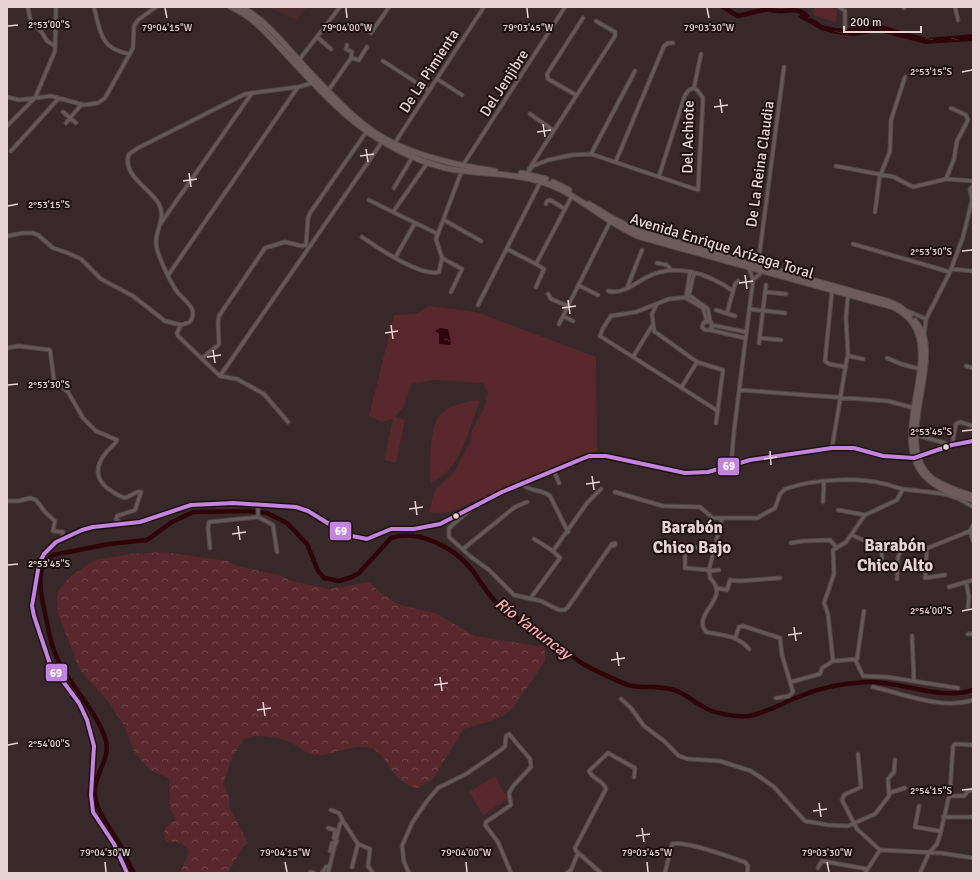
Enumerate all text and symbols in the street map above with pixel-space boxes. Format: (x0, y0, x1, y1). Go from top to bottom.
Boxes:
scale bar (844, 8, 921, 34)
text: 200 m (850, 15, 882, 30)
text: 2°53'00"S (28, 19, 71, 31)
text: 79°04'15"W (142, 22, 193, 34)
text: 79°04'00"W (322, 22, 373, 34)
text: 79°03'45"W (503, 22, 554, 34)
text: 79°03'30"W (684, 22, 735, 34)
street label: De La Pimienta (395, 26, 463, 116)
street label: Del Jenjibre (476, 46, 532, 120)
text: 2°53'15"S (910, 66, 953, 78)
street label: Del Achiote (678, 100, 698, 174)
street label: De La Reina Claudia (742, 100, 778, 228)
text: 2°53'15"S (28, 199, 71, 211)
street label: Avenida Enrique Arízaga Toral (628, 209, 816, 283)
text: 2°53'30"S (910, 246, 953, 258)
text: 2°53'30"S (28, 379, 71, 391)
text: 2°53'45"S (910, 426, 953, 438)
unlabelled marker (941, 442, 951, 452)
line badge: 69 (717, 457, 740, 476)
text: 69 (723, 460, 735, 473)
unlabelled marker (451, 511, 461, 521)
district label: Barabón Chico Bajo (653, 517, 731, 558)
line badge: 69 (329, 521, 352, 541)
text: 69 (335, 525, 347, 538)
district label: Barabón Chico Alto (857, 535, 933, 576)
text: 2°53'45"S (28, 558, 71, 570)
water label: Río Yanuncay (491, 594, 578, 665)
text: 2°54'00"S (910, 605, 953, 617)
line badge: 69 (45, 663, 68, 682)
text: 69 (50, 667, 62, 680)
text: 2°54'00"S (28, 738, 71, 750)
text: 2°54'15"S (910, 785, 953, 797)
text: 79°04'30"W (80, 847, 131, 859)
text: 79°04'15"W (260, 847, 311, 859)
text: 79°04'00"W (441, 847, 492, 859)
text: 79°03'45"W (622, 847, 673, 859)
text: 79°03'30"W (802, 847, 853, 859)

